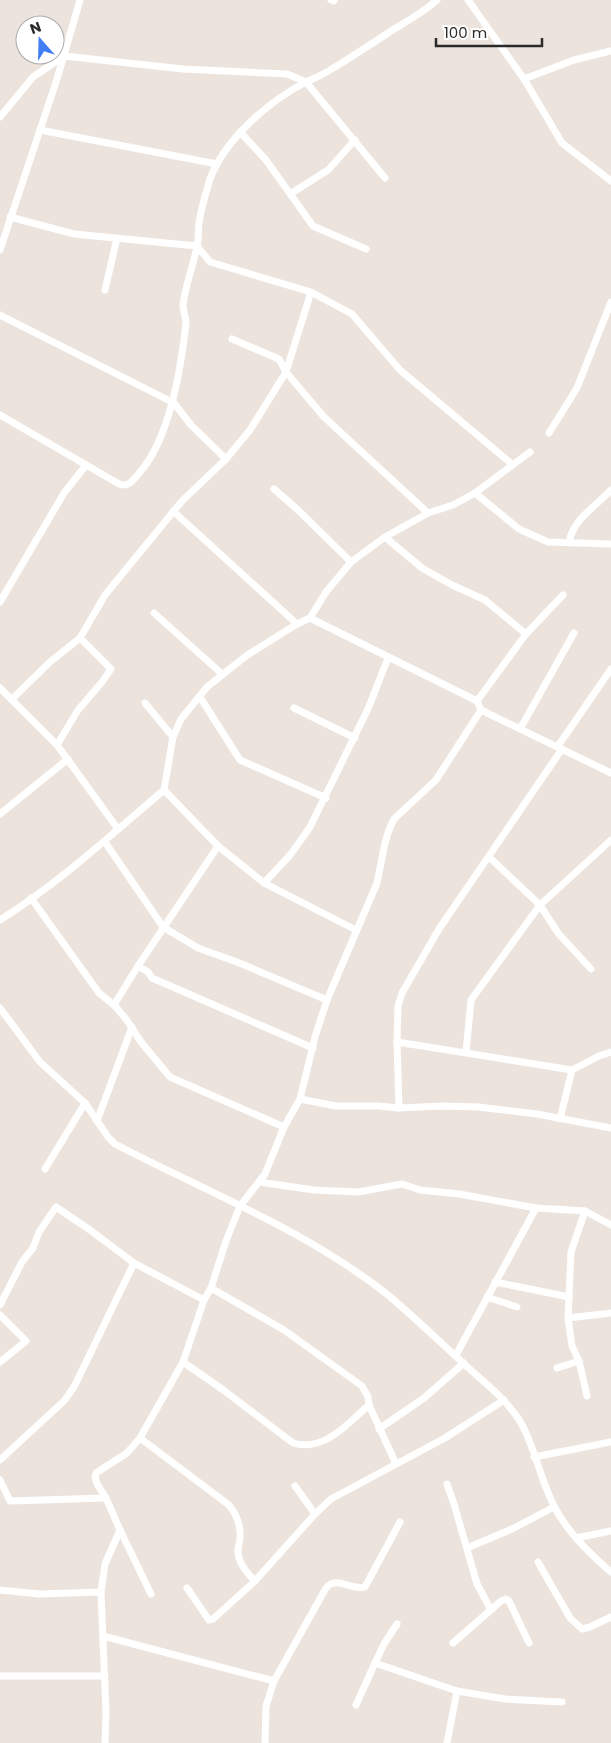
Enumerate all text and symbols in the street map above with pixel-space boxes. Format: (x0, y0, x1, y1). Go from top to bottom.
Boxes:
north arrow (15, 15, 65, 65)
scale bar (436, 15, 542, 47)
text: N (27, 17, 44, 39)
text: 100 m (444, 22, 487, 43)

